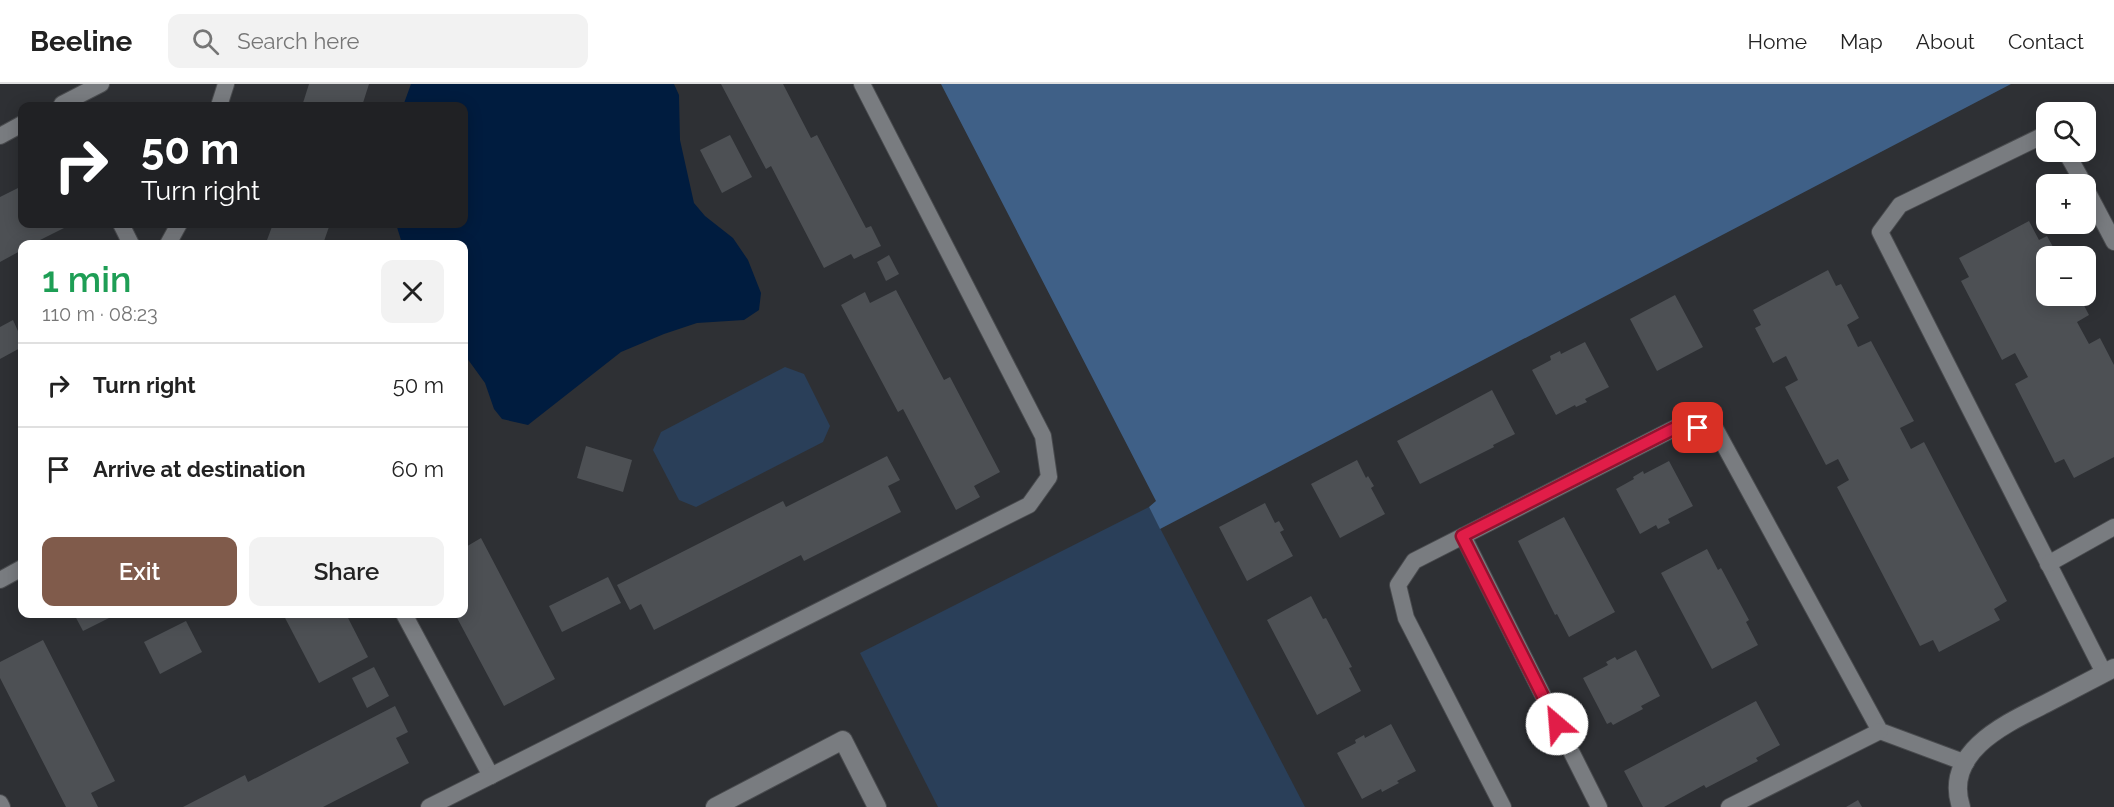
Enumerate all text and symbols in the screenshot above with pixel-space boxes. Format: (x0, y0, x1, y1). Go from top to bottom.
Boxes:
search box (168, 14, 588, 68)
text: Beeline (30, 25, 132, 58)
icon: search (189, 25, 222, 58)
text: Search here (237, 28, 359, 54)
text: Home (1748, 29, 1807, 54)
text: Map (1840, 29, 1883, 54)
text: About (1916, 29, 1975, 54)
text: Contact (2008, 29, 2084, 54)
map controls (2036, 102, 2096, 306)
button: search (2036, 102, 2096, 162)
text: 50 m (141, 125, 239, 174)
icon: right (42, 126, 120, 204)
button: + (2036, 174, 2096, 234)
text: Turn right (141, 175, 260, 206)
button: − (2036, 246, 2096, 306)
text: 1 min (42, 258, 131, 300)
button: close (381, 260, 444, 323)
text: 110 m · 08:23 (42, 302, 158, 326)
icon: right (42, 369, 75, 402)
text: Turn right (93, 372, 196, 398)
text: 50 m (393, 372, 444, 398)
pin (1672, 402, 1723, 453)
icon: arrive (1681, 411, 1714, 444)
icon: arrive (42, 453, 75, 486)
text: Arrive at destination (93, 456, 306, 482)
text: 60 m (391, 456, 444, 482)
button: Exit (42, 537, 237, 606)
button: Share (249, 537, 444, 606)
position arrow (1525, 692, 1589, 756)

